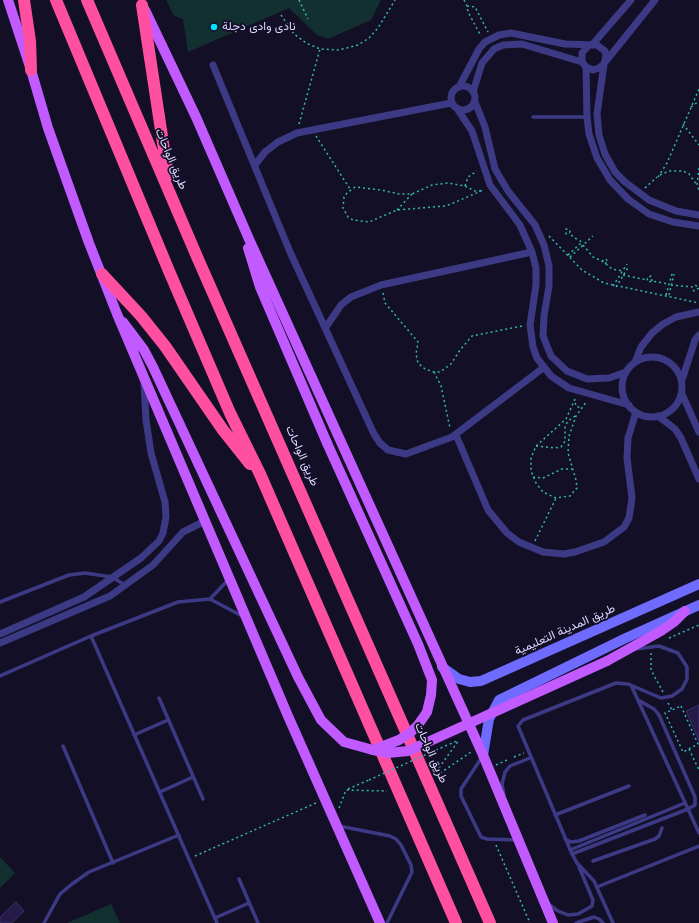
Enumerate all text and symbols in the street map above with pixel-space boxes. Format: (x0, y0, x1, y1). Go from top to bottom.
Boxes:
place label: نادى وادى دجلة (222, 20, 296, 34)
marker: نادى وادى دجلة (209, 22, 219, 32)
street label: طريق الواحات (152, 126, 190, 192)
street label: طريق الواحات (282, 423, 322, 489)
street label: طريق المدينة التعليمية (512, 601, 618, 659)
street label: طريق الواحات (411, 720, 451, 786)

